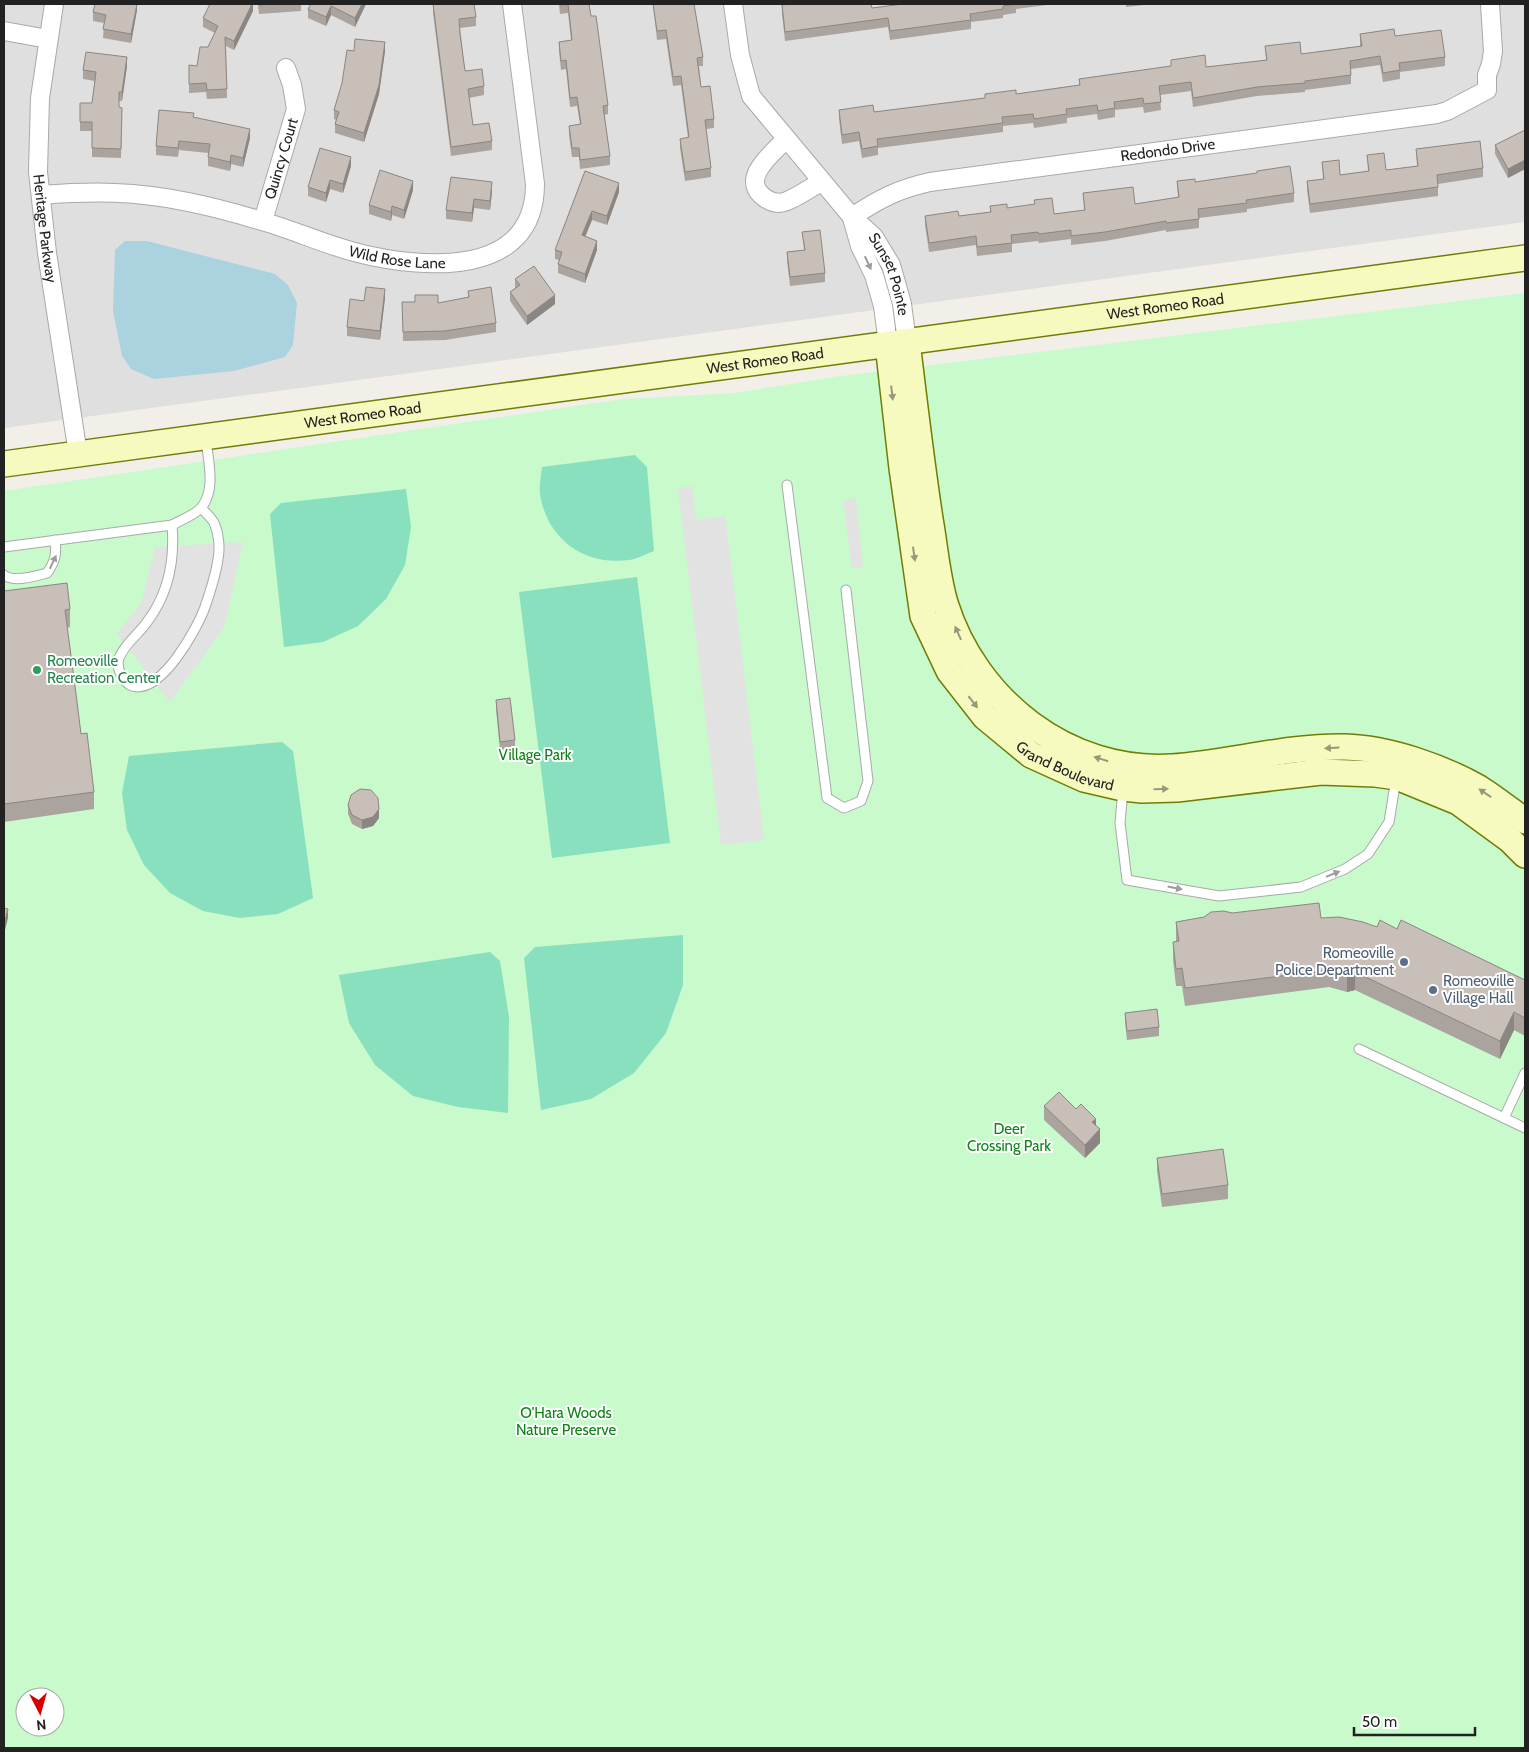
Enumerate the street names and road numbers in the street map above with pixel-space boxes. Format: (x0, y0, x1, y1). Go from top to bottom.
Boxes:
street label: Quincy Court (261, 116, 302, 201)
street label: Redondo Drive (1119, 135, 1216, 165)
street label: Heritage Parkway (29, 173, 61, 284)
street label: Sunset Pointe (865, 230, 912, 317)
street label: Wild Rose Lane (347, 242, 446, 272)
street label: West Romeo Road (1106, 290, 1225, 324)
street label: West Romeo Road (705, 344, 825, 378)
street label: West Romeo Road (303, 399, 422, 432)
street label: Grand Boulevard (1012, 737, 1116, 795)

